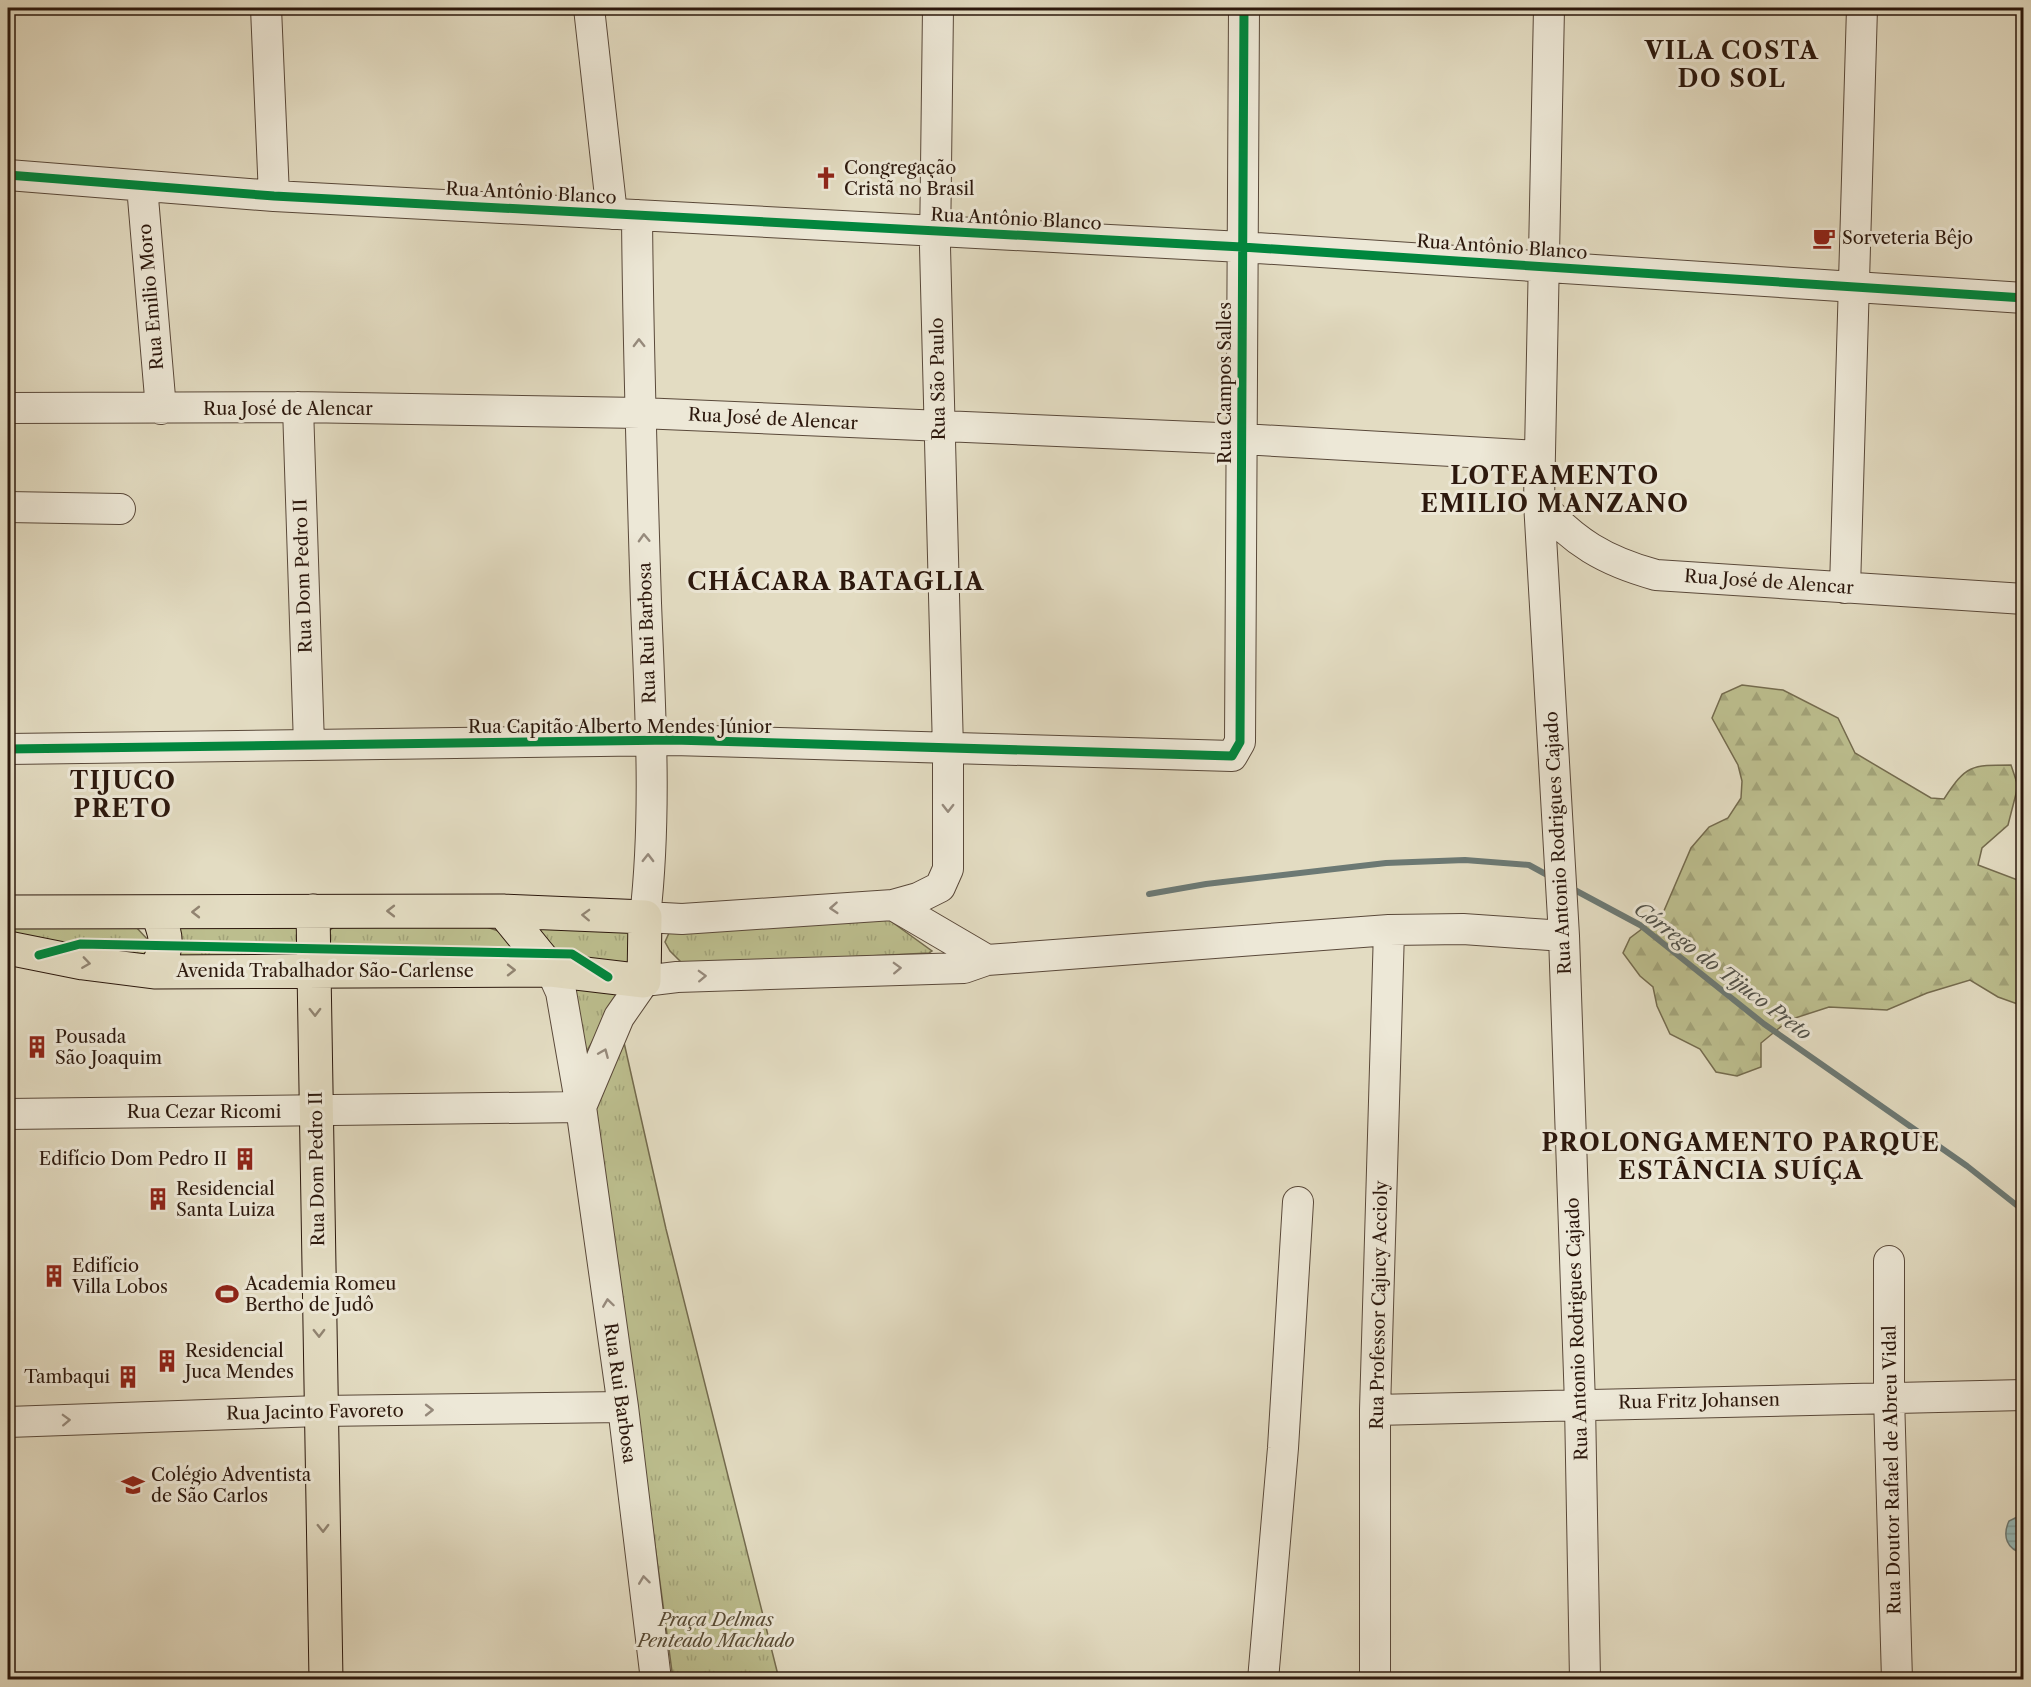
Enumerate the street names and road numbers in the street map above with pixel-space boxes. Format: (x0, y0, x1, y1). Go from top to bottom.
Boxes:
street label: Rua Antônio Blanco (445, 178, 617, 208)
street label: Rua Antônio Blanco (930, 204, 1102, 234)
street label: Rua Emilio Moro (134, 223, 168, 371)
street label: Rua Antônio Blanco (1416, 230, 1588, 264)
street label: Rua Campos Salles (1214, 302, 1236, 464)
street label: Rua São Paulo (926, 317, 950, 441)
street label: Rua José de Alencar (203, 398, 373, 420)
street label: Rua José de Alencar (688, 404, 859, 434)
street label: Rua Dom Pedro II (289, 498, 317, 654)
street label: Rua Rui Barbosa (634, 561, 660, 704)
street label: Rua José de Alencar (1683, 565, 1855, 599)
street label: Rua Antonio Rodrigues Cajado (1540, 711, 1576, 975)
street label: Rua Capitão Alberto Mendes Júnior (468, 716, 772, 738)
street label: Avenida Trabalhador São-Carlense (175, 960, 474, 982)
street label: Rua Dom Pedro II (305, 1091, 329, 1247)
street label: Rua Cezar Ricomi (127, 1101, 282, 1123)
street label: Rua Professor Cajucy Accioly (1366, 1179, 1392, 1430)
street label: Rua Antonio Rodrigues Cajado (1561, 1197, 1593, 1461)
street label: Rua Rui Barbosa (599, 1321, 641, 1465)
street label: Rua Doutor Rafael de Abreu Vidal (1878, 1325, 1906, 1615)
street label: Rua Fritz Johansen (1618, 1389, 1780, 1413)
street label: Rua Jacinto Favoreto (226, 1399, 404, 1425)

